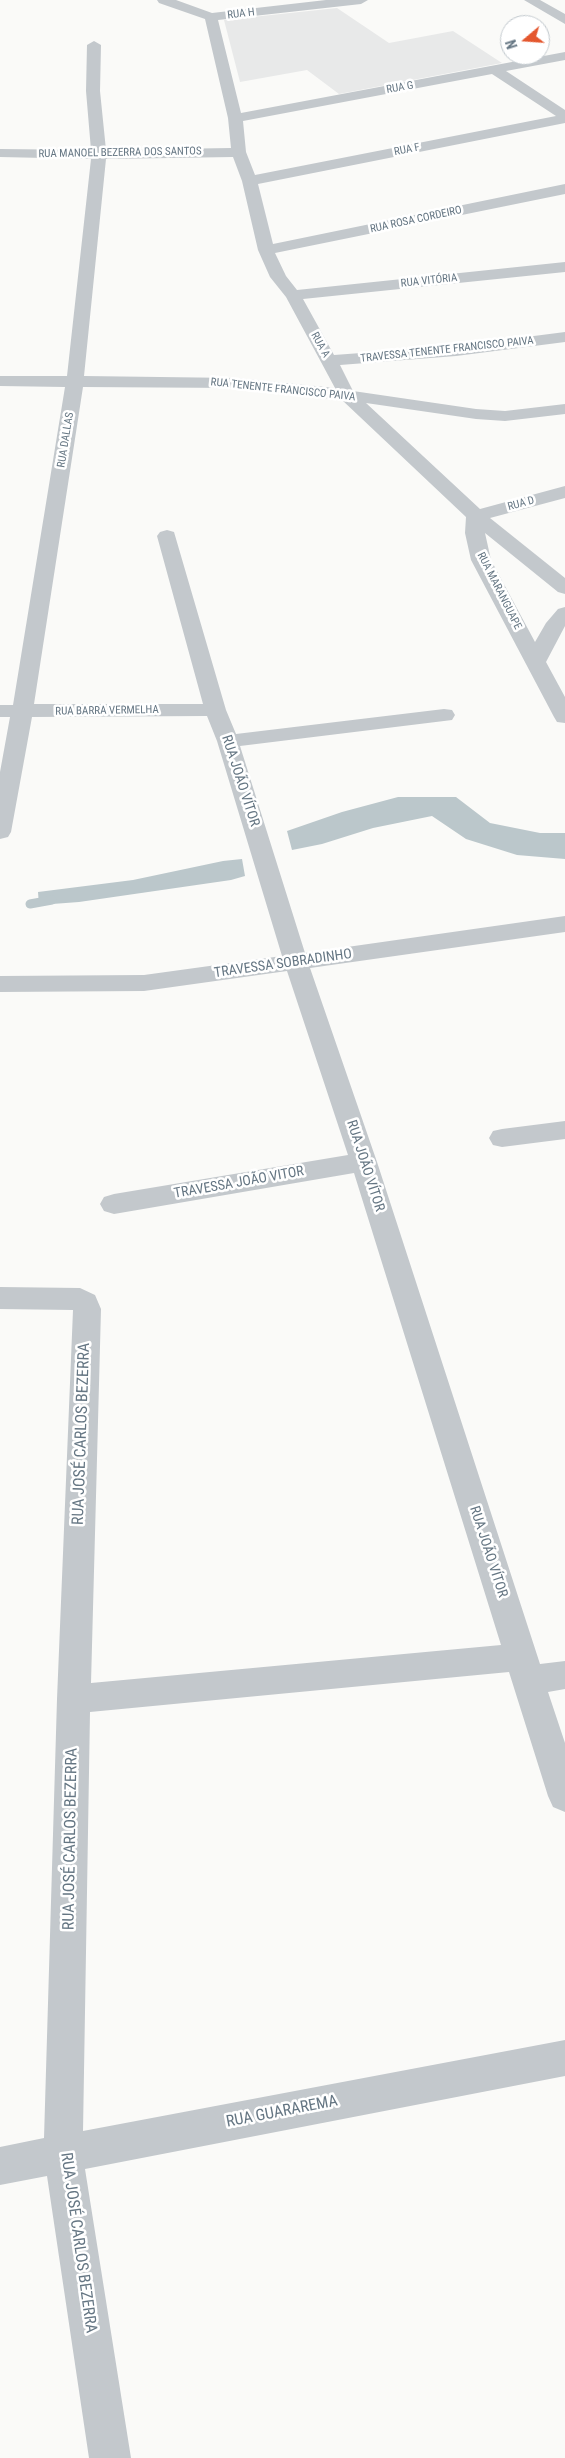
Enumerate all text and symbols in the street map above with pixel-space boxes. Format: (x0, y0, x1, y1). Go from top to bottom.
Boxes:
street label: RUA H (227, 6, 255, 22)
north arrow (500, 15, 550, 65)
text: N (503, 38, 521, 51)
street label: RUA G (385, 79, 415, 97)
street label: RUA F (393, 141, 421, 159)
street label: RUA MANOEL BEZERRA DOS SANTOS (38, 145, 202, 161)
street label: RUA ROSA CORDEIRO (369, 204, 463, 236)
street label: RUA VITÓRIA (400, 271, 458, 291)
street label: RUA A (308, 330, 332, 360)
street label: TRAVESSA TENENTE FRANCISCO PAIVA (360, 334, 534, 366)
street label: RUA TENENTE FRANCISCO PAIVA (210, 376, 356, 404)
street label: RUA DALLAS (55, 411, 77, 469)
street label: RUA D (506, 494, 536, 514)
street label: RUA MARANGUAPE (474, 550, 524, 632)
street label: RUA BARRA VERMELHA (55, 703, 159, 719)
street label: RUA JOÃO VÍTOR (217, 733, 263, 829)
street label: TRAVESSA SOBRADINHO (213, 946, 353, 982)
street label: RUA JOÃO VÍTOR (342, 1118, 388, 1214)
street label: TRAVESSA JOÃO VITOR (173, 1163, 305, 1203)
street label: RUA JOSÉ CARLOS BEZERRA (69, 1343, 95, 1525)
street label: RUA JOÃO VÍTOR (465, 1504, 511, 1600)
street label: RUA JOSÉ CARLOS BEZERRA (60, 1748, 82, 1930)
street label: RUA GUARAREMA (225, 2092, 339, 2132)
street label: RUA JOSÉ CARLOS BEZERRA (56, 2151, 100, 2335)

